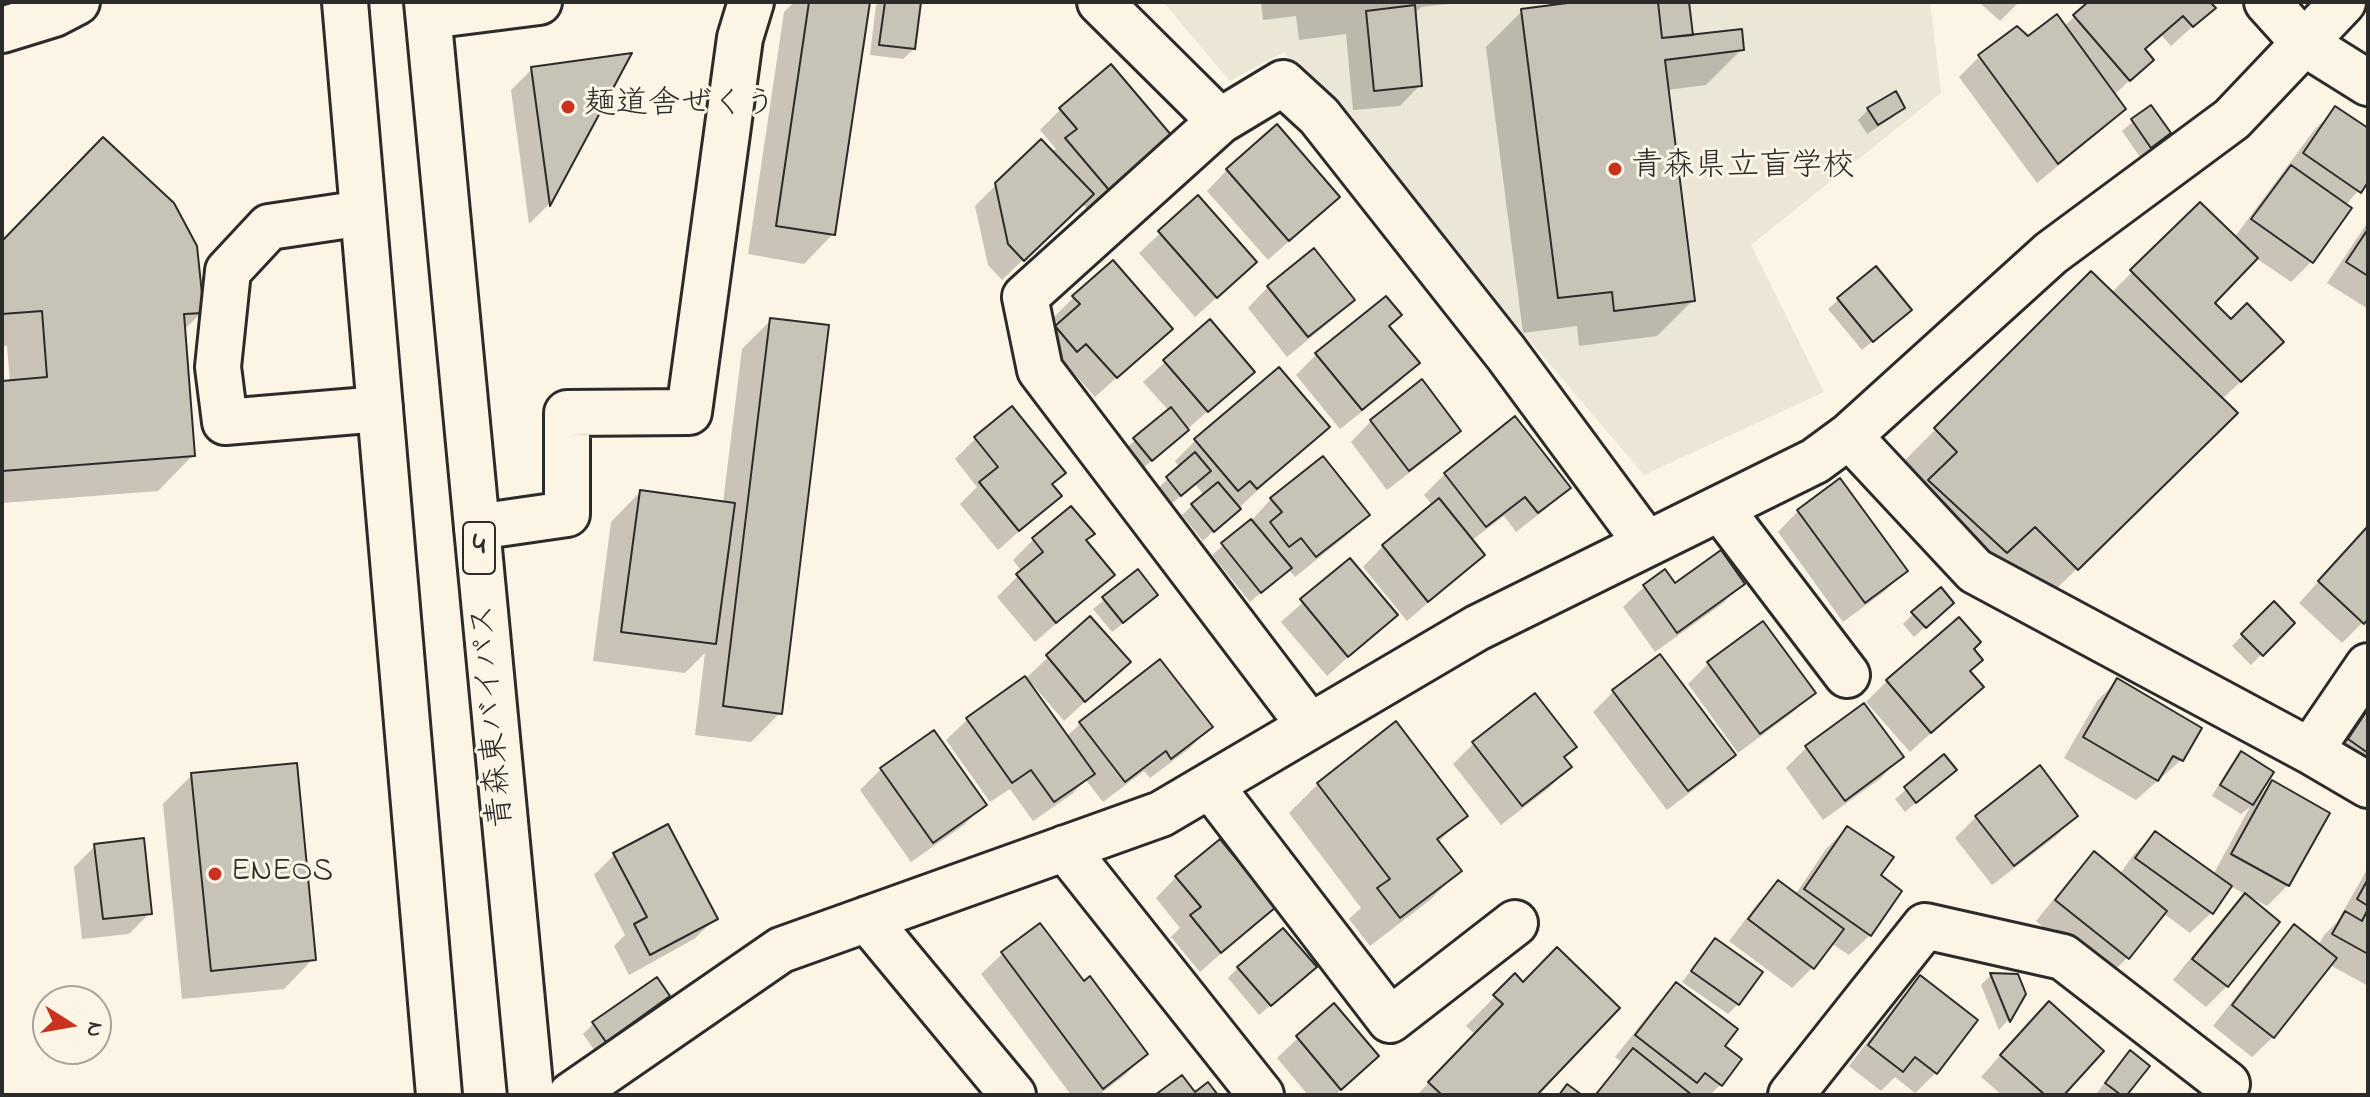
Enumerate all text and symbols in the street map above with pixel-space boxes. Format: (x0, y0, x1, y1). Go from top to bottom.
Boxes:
place label: 麺道舎ぜくう (584, 88, 776, 126)
marker: 麺道舎ぜくう (559, 98, 577, 116)
place label: 青森県立盲学校 (1631, 150, 1855, 188)
marker: 青森県立盲学校 (1606, 160, 1624, 178)
road number: 4 (463, 522, 495, 574)
street label: 青森東バイパス (466, 603, 524, 829)
place label: ENEOS (231, 855, 333, 893)
marker: ENEOS (206, 865, 224, 883)
north arrow (32, 985, 112, 1065)
text: N (76, 1019, 111, 1040)

